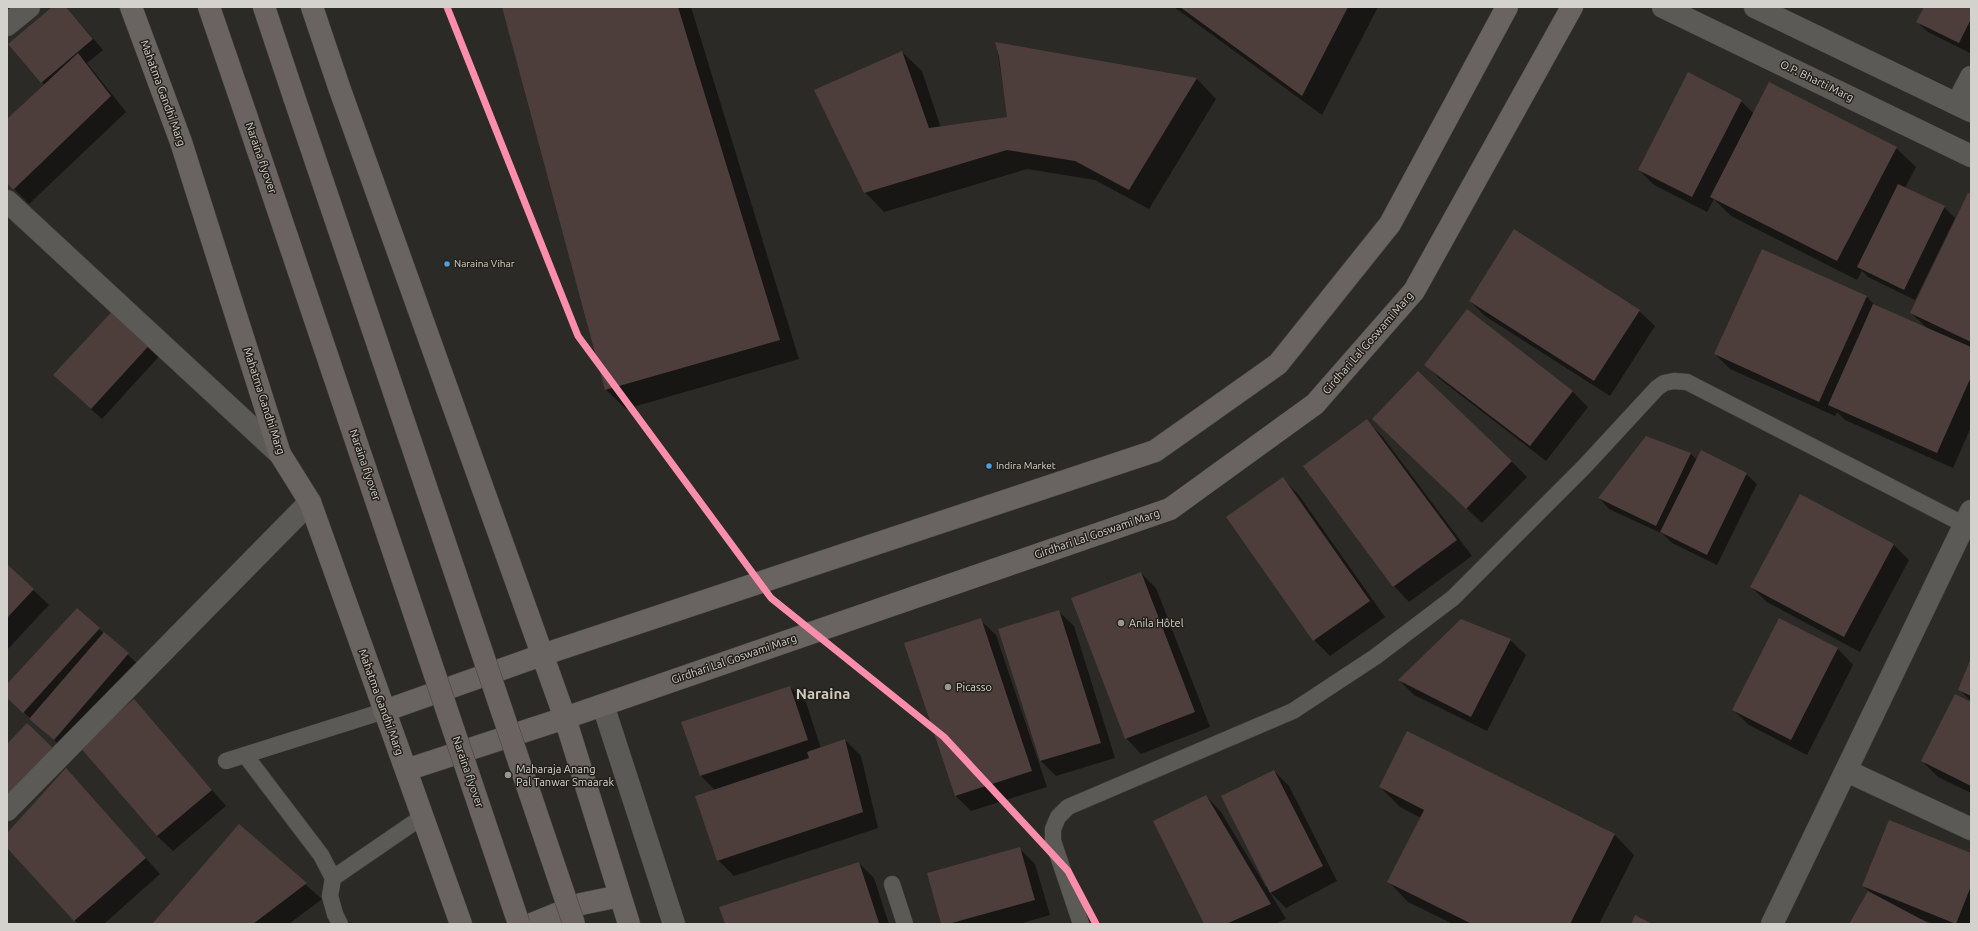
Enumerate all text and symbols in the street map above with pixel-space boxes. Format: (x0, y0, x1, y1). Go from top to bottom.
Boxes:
street label: Mahatma Gandhi Marg (138, 38, 188, 148)
street label: O.P. Bharti Marg (1778, 57, 1856, 105)
street label: Naraina flyover (243, 120, 279, 196)
place label: Naraina Vihar (454, 258, 515, 270)
marker: Naraina Vihar (442, 259, 452, 269)
street label: Girdhari Lal Goswami Marg (1320, 289, 1416, 397)
street label: Mahatma Gandhi Marg (240, 346, 288, 456)
street label: Naraina flyover (347, 427, 383, 503)
place label: Indira Market (996, 460, 1056, 472)
marker: Indira Market (984, 461, 994, 471)
street label: Girdhari Lal Goswami Marg (1033, 506, 1161, 562)
place label: Anila Hôtel (1129, 616, 1184, 630)
marker: Anila Hôtel (1116, 618, 1126, 628)
street label: Girdhari Lal Goswami Marg (670, 631, 798, 687)
street label: Mahatma Gandhi Marg (356, 647, 406, 757)
place label: Picasso (956, 680, 992, 694)
marker: Picasso (943, 682, 953, 692)
district label: Naraina (796, 685, 850, 703)
street label: Naraina flyover (450, 734, 486, 810)
place label: Maharaja Anang Pal Tanwar Smaarak (516, 762, 614, 788)
marker: Maharaja Anang Pal Tanwar Smaarak (503, 770, 513, 780)

